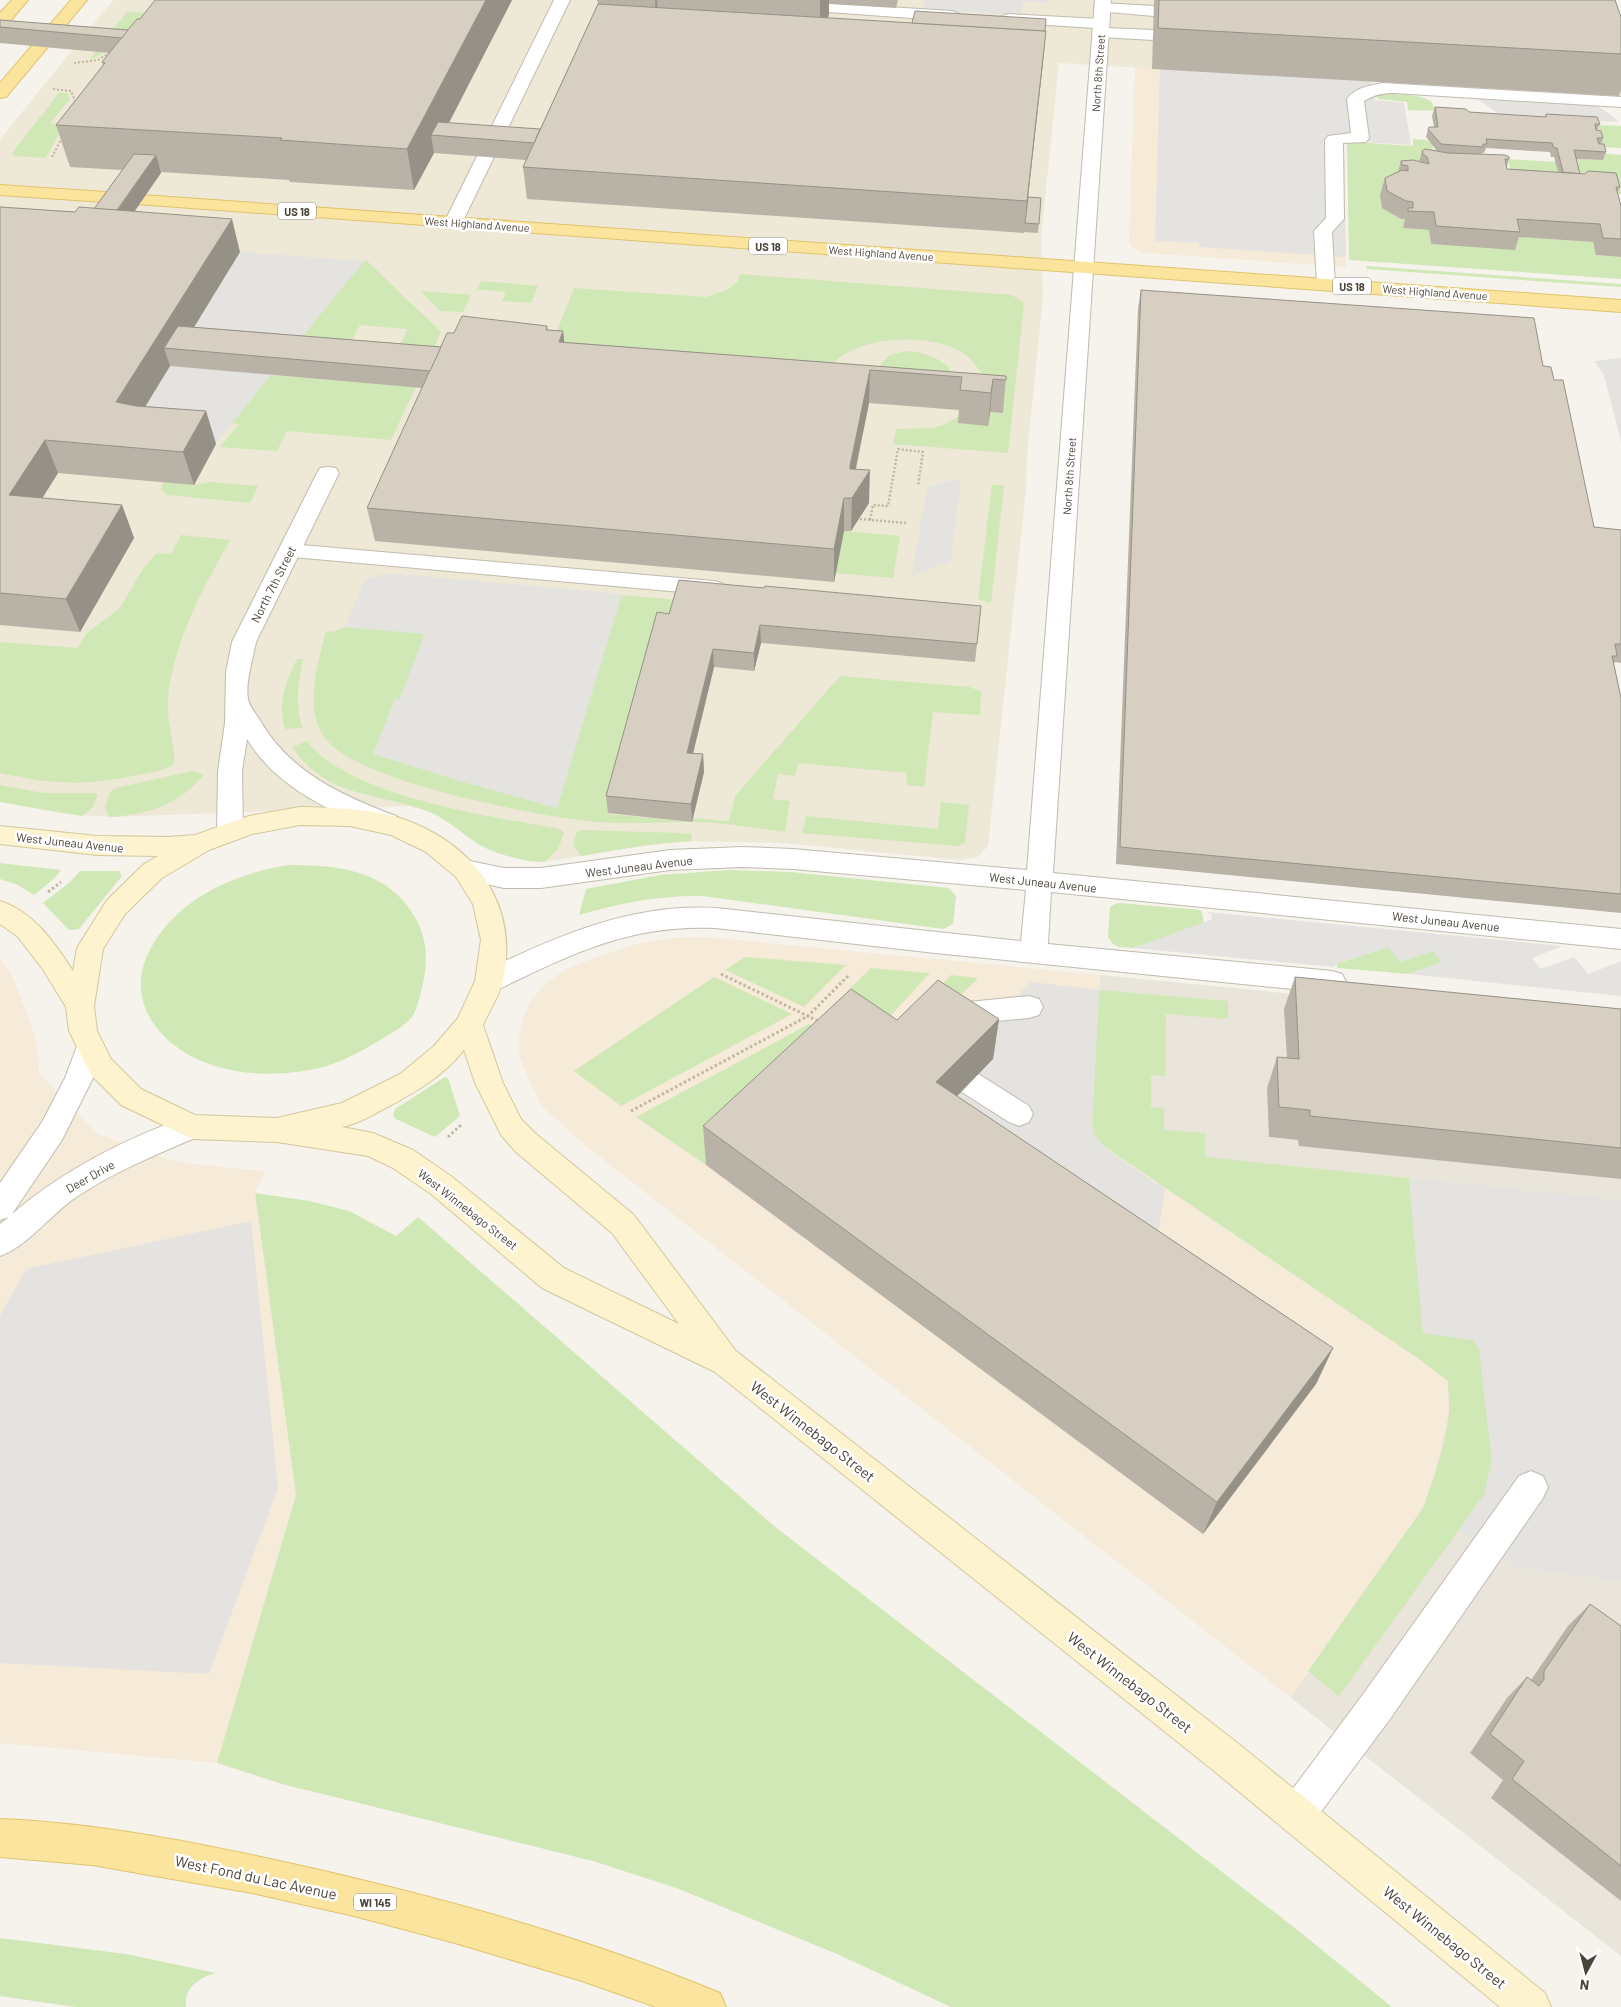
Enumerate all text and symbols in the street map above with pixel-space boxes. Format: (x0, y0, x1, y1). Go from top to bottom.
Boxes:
street label: North 8th Street (1089, 34, 1107, 112)
road number: US 18 (278, 202, 316, 220)
street label: West Highland Avenue (424, 214, 530, 234)
road number: US 18 (749, 238, 787, 255)
street label: West Highland Avenue (828, 243, 934, 263)
road number: US 18 (1333, 278, 1371, 294)
street label: West Highland Avenue (1382, 282, 1488, 302)
street label: North 8th Street (1060, 437, 1078, 515)
street label: North 7th Street (248, 543, 298, 625)
street label: West Juneau Avenue (16, 829, 124, 855)
street label: West Juneau Avenue (585, 852, 693, 880)
street label: West Juneau Avenue (989, 869, 1097, 895)
street label: West Juneau Avenue (1392, 908, 1500, 934)
street label: Deer Drive (63, 1157, 117, 1195)
street label: West Winnebago Street (415, 1166, 521, 1252)
street label: West Winnebago Street (747, 1377, 879, 1485)
street label: West Winnebago Street (1064, 1628, 1196, 1736)
street label: West Fond du Lac Avenue (173, 1851, 339, 1903)
street label: West Winnebago Street (1380, 1882, 1510, 1992)
road number: WI 145 (354, 1894, 396, 1910)
north arrow (1561, 1947, 1611, 1997)
text: N (1579, 1976, 1590, 1994)

